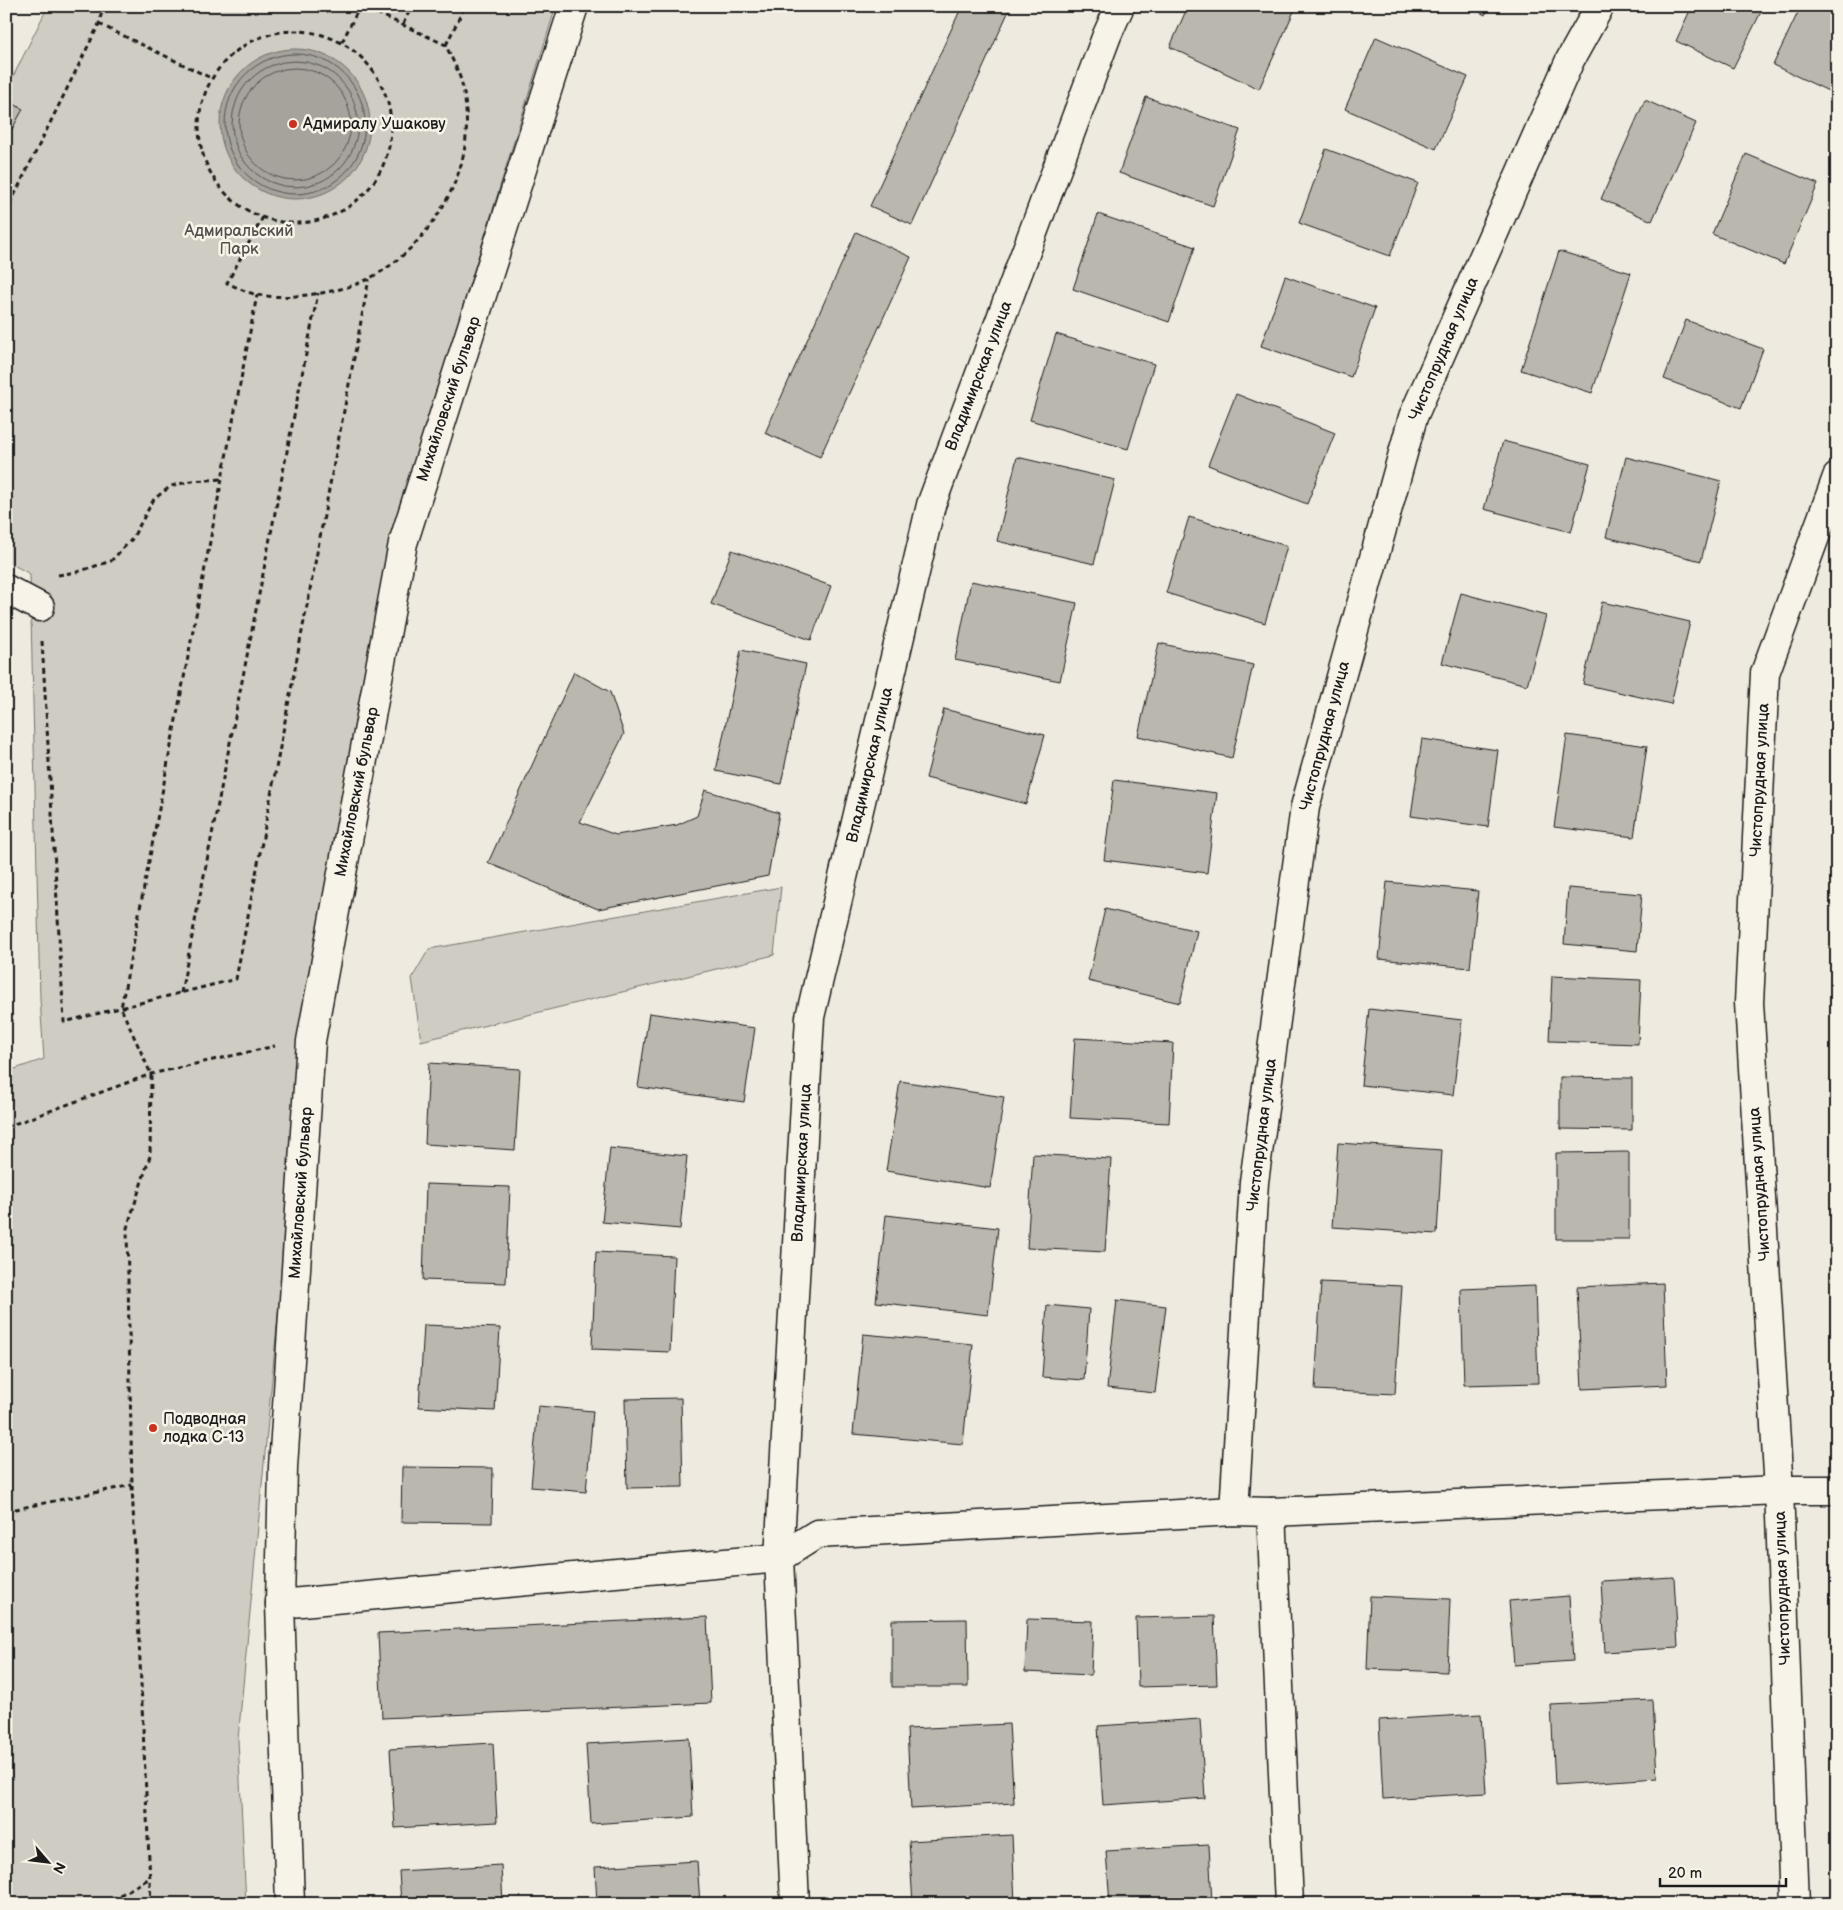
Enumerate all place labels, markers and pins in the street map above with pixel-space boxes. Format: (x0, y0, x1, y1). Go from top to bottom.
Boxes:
place label: Адмиралу Ушакову (302, 115, 446, 134)
marker: Адмиралу Ушакову (287, 118, 299, 130)
place label: Подводная лодка С-13 (163, 1410, 246, 1447)
marker: Подводная лодка С-13 (147, 1422, 159, 1434)

